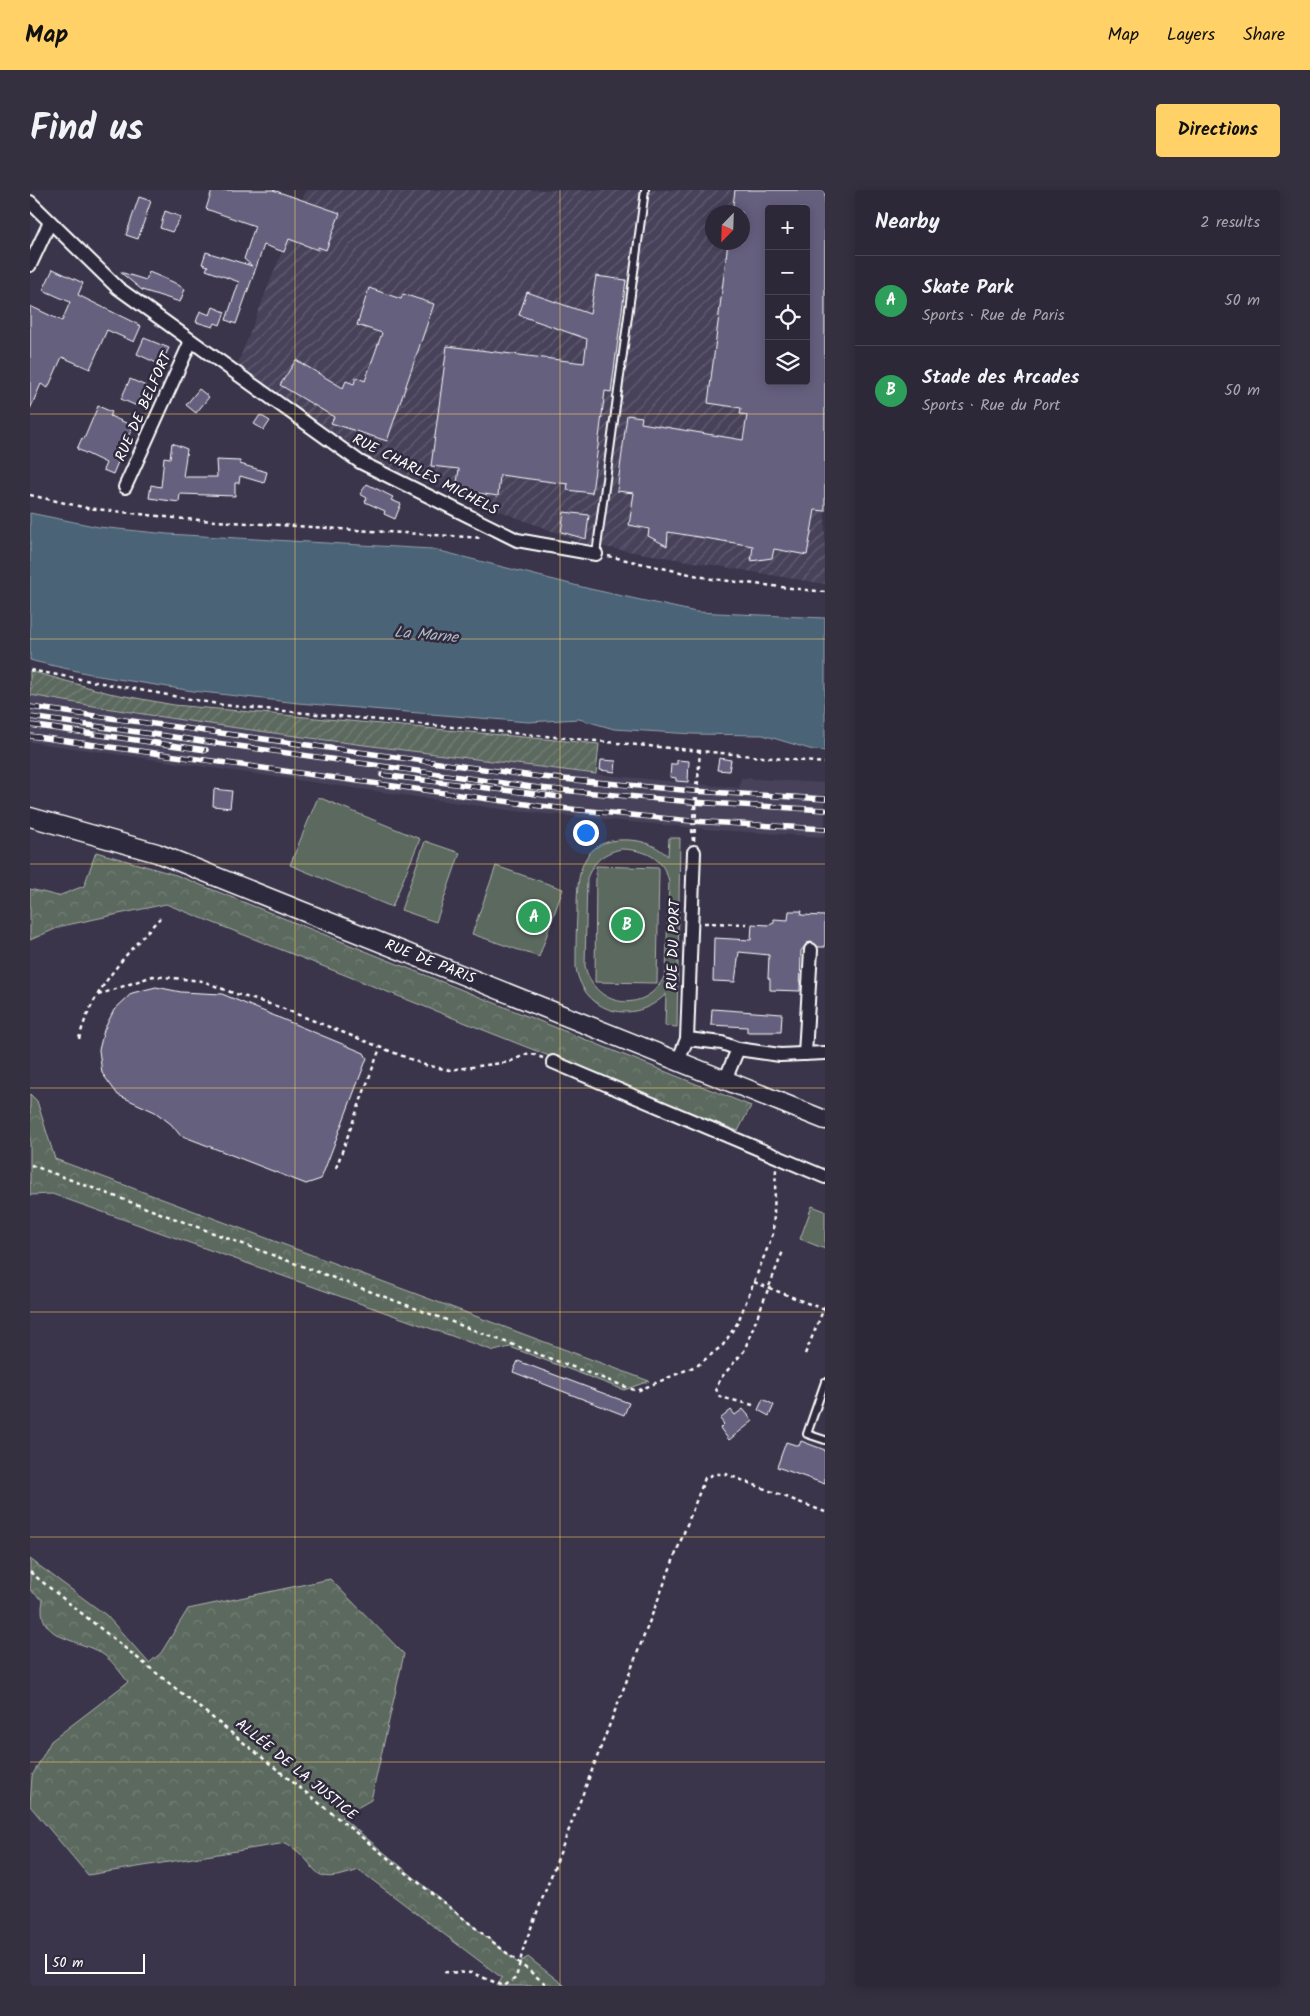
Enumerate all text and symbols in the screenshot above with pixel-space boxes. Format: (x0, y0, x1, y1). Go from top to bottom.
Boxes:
text: Map (25, 16, 68, 55)
text: Map (1108, 21, 1139, 50)
text: Layers (1167, 21, 1215, 50)
text: Share (1243, 21, 1285, 50)
text: Find us (30, 102, 143, 158)
button: Directions (1156, 104, 1280, 157)
north arrow (705, 205, 750, 250)
map controls (765, 205, 810, 385)
button: + (765, 205, 810, 250)
text: Nearby (875, 206, 940, 239)
text: 2 results (1200, 210, 1260, 235)
button: − (765, 250, 810, 295)
text: Skate Park (922, 273, 1013, 303)
text: A (886, 288, 896, 313)
text: 50 m (1224, 288, 1260, 313)
button: locate (765, 295, 810, 340)
text: Sports · Rue de Paris (922, 303, 1065, 328)
button: layers (765, 340, 810, 385)
street label: RUE DE BELFORT (109, 347, 180, 465)
text: Stade des Arcades (922, 363, 1080, 393)
text: B (886, 378, 896, 403)
text: 50 m (1224, 378, 1260, 403)
text: Sports · Rue du Port (922, 393, 1061, 418)
street label: RUE CHARLES MICHELS (348, 428, 502, 522)
water label: La Marne (393, 620, 461, 650)
your location (573, 820, 599, 846)
street label: RUE DU PORT (660, 897, 688, 991)
pin: A (518, 898, 550, 936)
pin: B (611, 906, 643, 944)
street label: RUE DE PARIS (381, 933, 479, 991)
street label: ALLÉE DE LA JUSTICE (230, 1713, 363, 1828)
scale bar (45, 1951, 145, 1974)
text: 50 m (52, 1952, 83, 1974)

